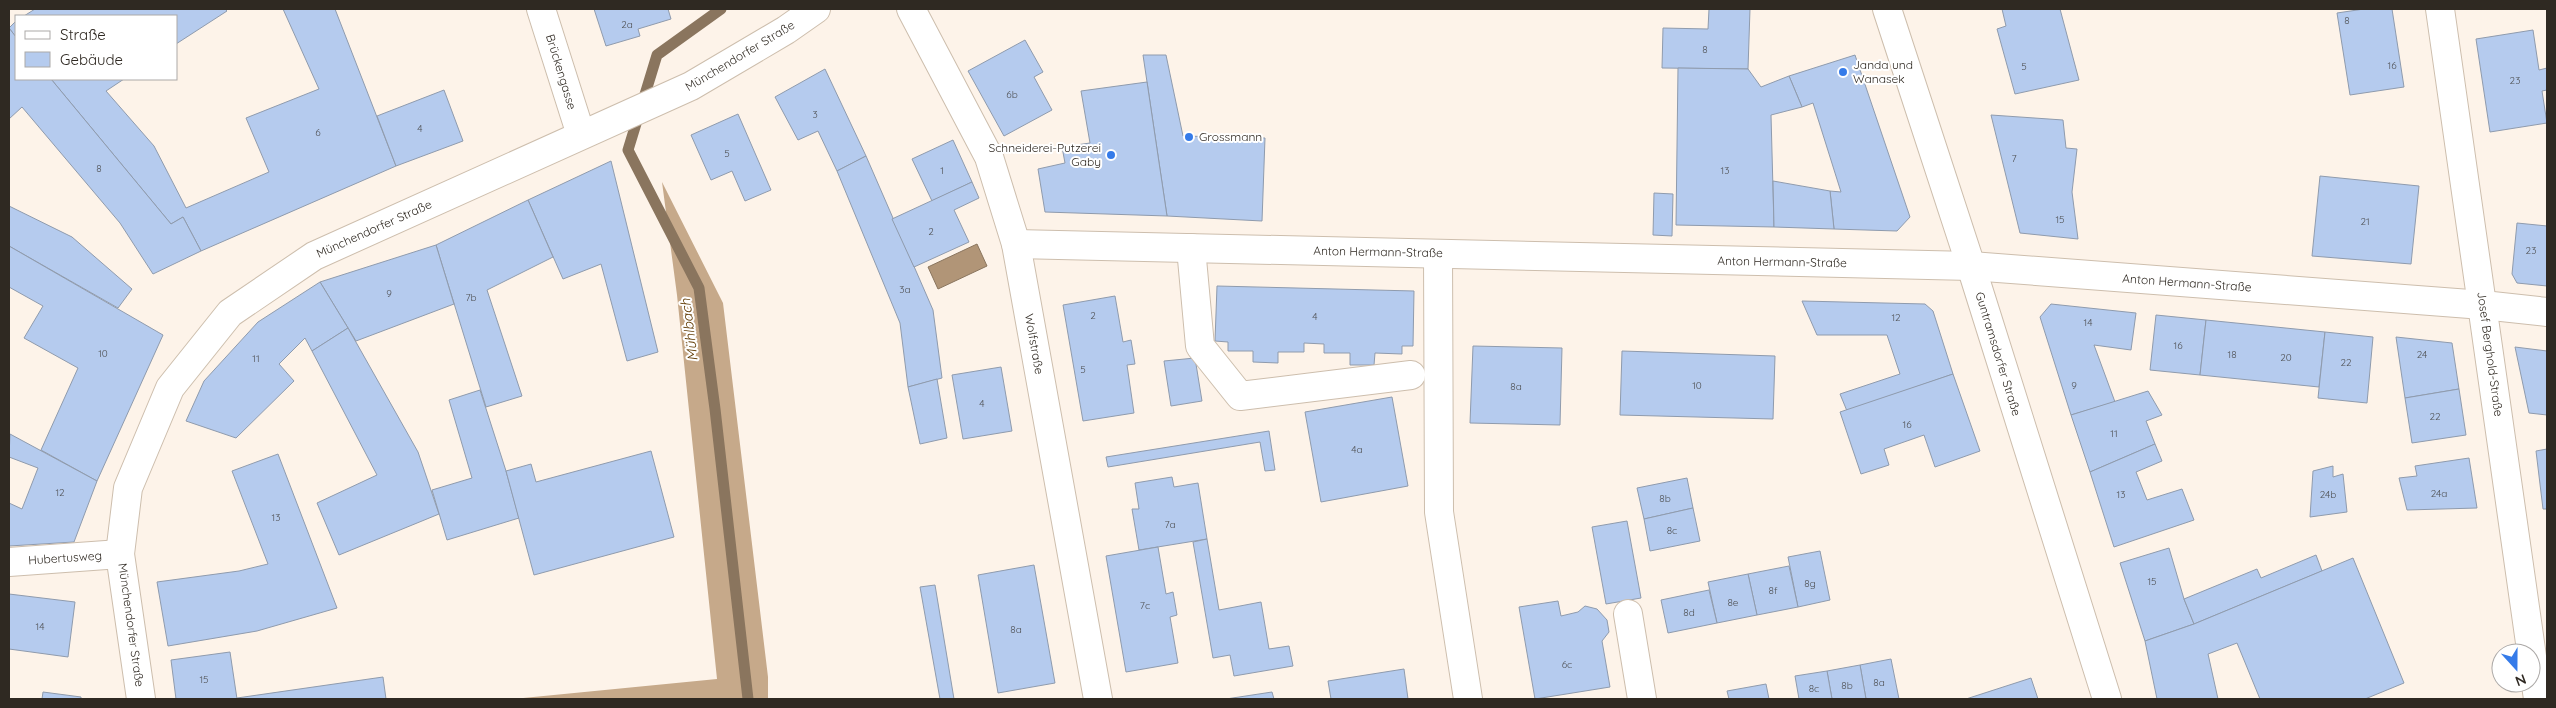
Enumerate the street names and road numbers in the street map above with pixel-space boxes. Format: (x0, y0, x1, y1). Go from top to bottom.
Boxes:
street label: Münchendorfer Straße (682, 17, 797, 94)
street label: Brückengasse (543, 32, 580, 112)
street label: Münchendorfer Straße (314, 196, 434, 261)
street label: Anton Hermann-Straße (1313, 243, 1443, 260)
street label: Anton Hermann-Straße (1717, 253, 1847, 270)
street label: Anton Hermann-Straße (2122, 270, 2252, 295)
street label: Guntramsdorfer Straße (1972, 290, 2025, 418)
street label: Josef Berghold-Straße (2474, 291, 2507, 418)
street label: Wolfstraße (1022, 312, 1047, 376)
street label: Hubertusweg (28, 547, 102, 568)
street label: Münchendorfer Straße (115, 562, 148, 688)

